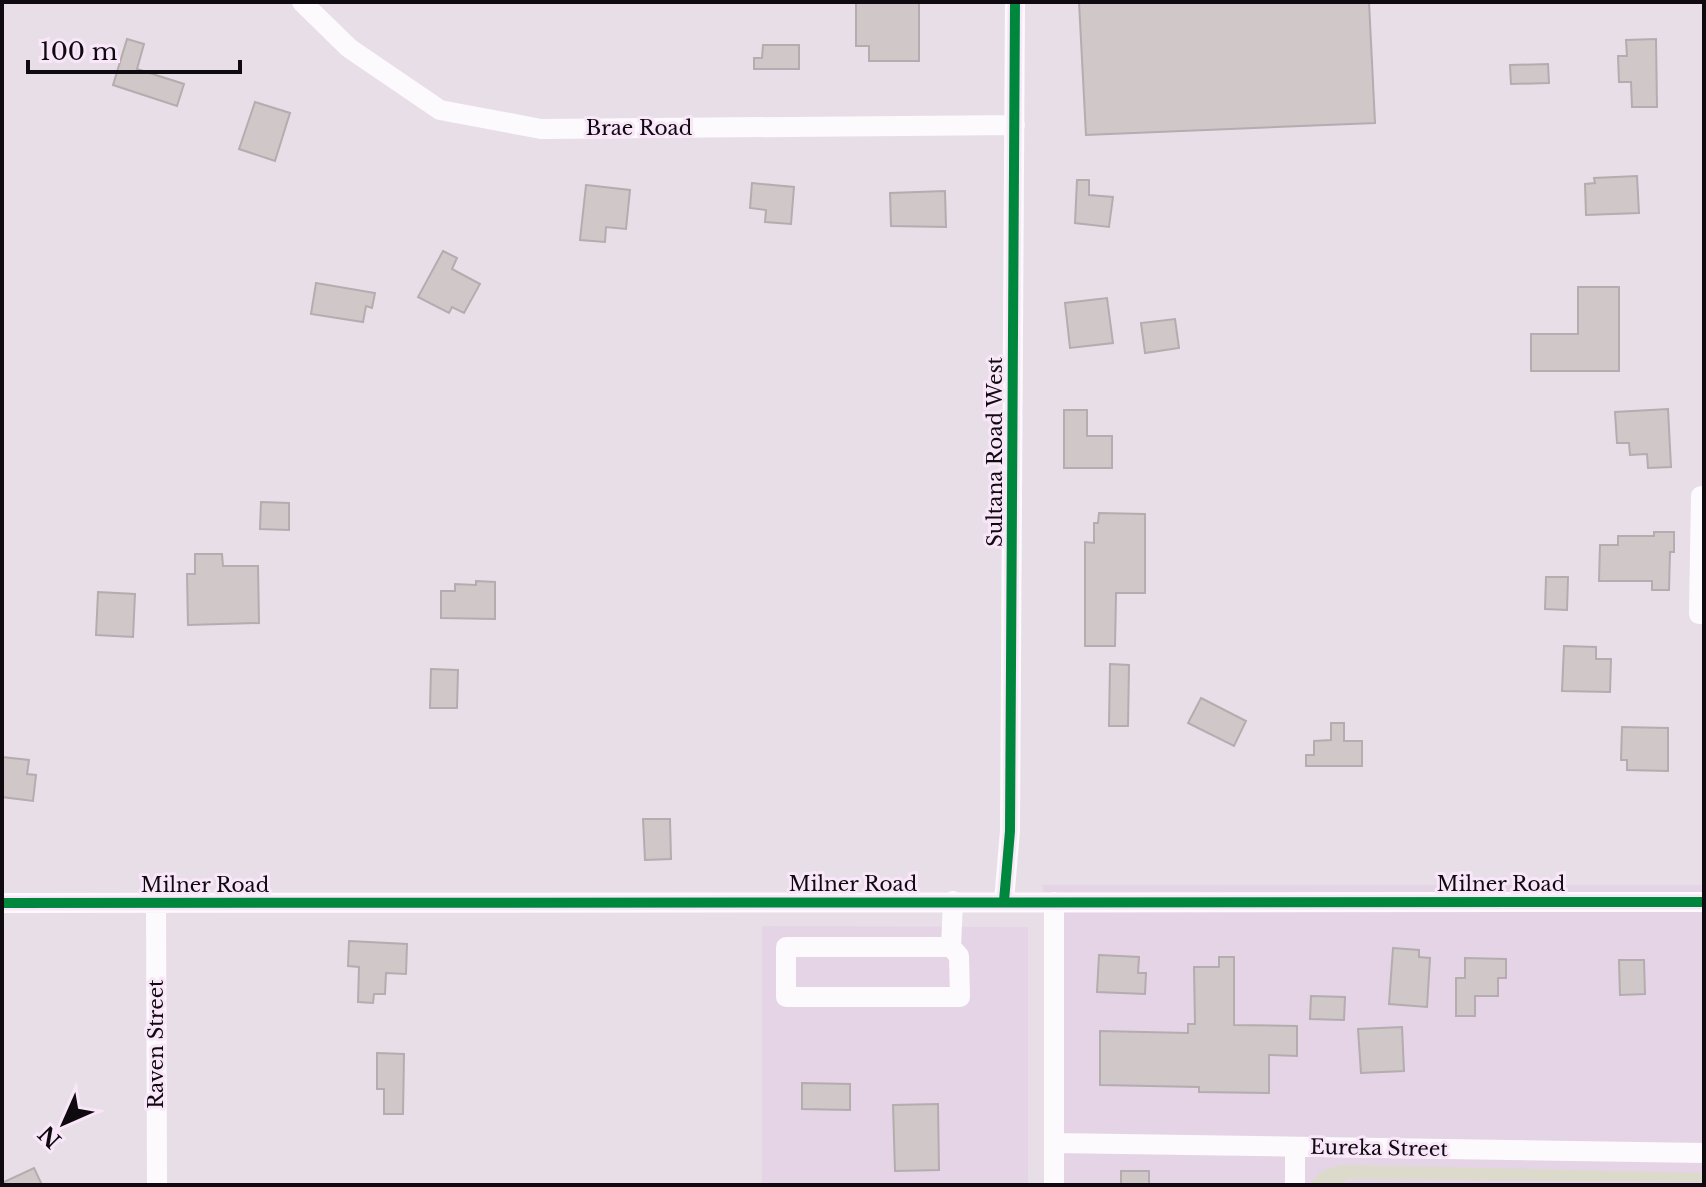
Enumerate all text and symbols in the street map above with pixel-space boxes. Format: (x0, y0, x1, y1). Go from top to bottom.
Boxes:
scale bar (28, 24, 240, 74)
text: 100 m (40, 37, 118, 66)
street label: Brae Road (586, 116, 692, 140)
street label: Sultana Road West (983, 357, 1007, 547)
street label: Milner Road (789, 872, 917, 896)
street label: Milner Road (1437, 872, 1565, 896)
street label: Milner Road (141, 873, 269, 897)
street label: Raven Street (144, 979, 168, 1109)
north arrow (24, 1083, 104, 1163)
text: N (33, 1120, 67, 1154)
street label: Eureka Street (1310, 1135, 1449, 1161)

